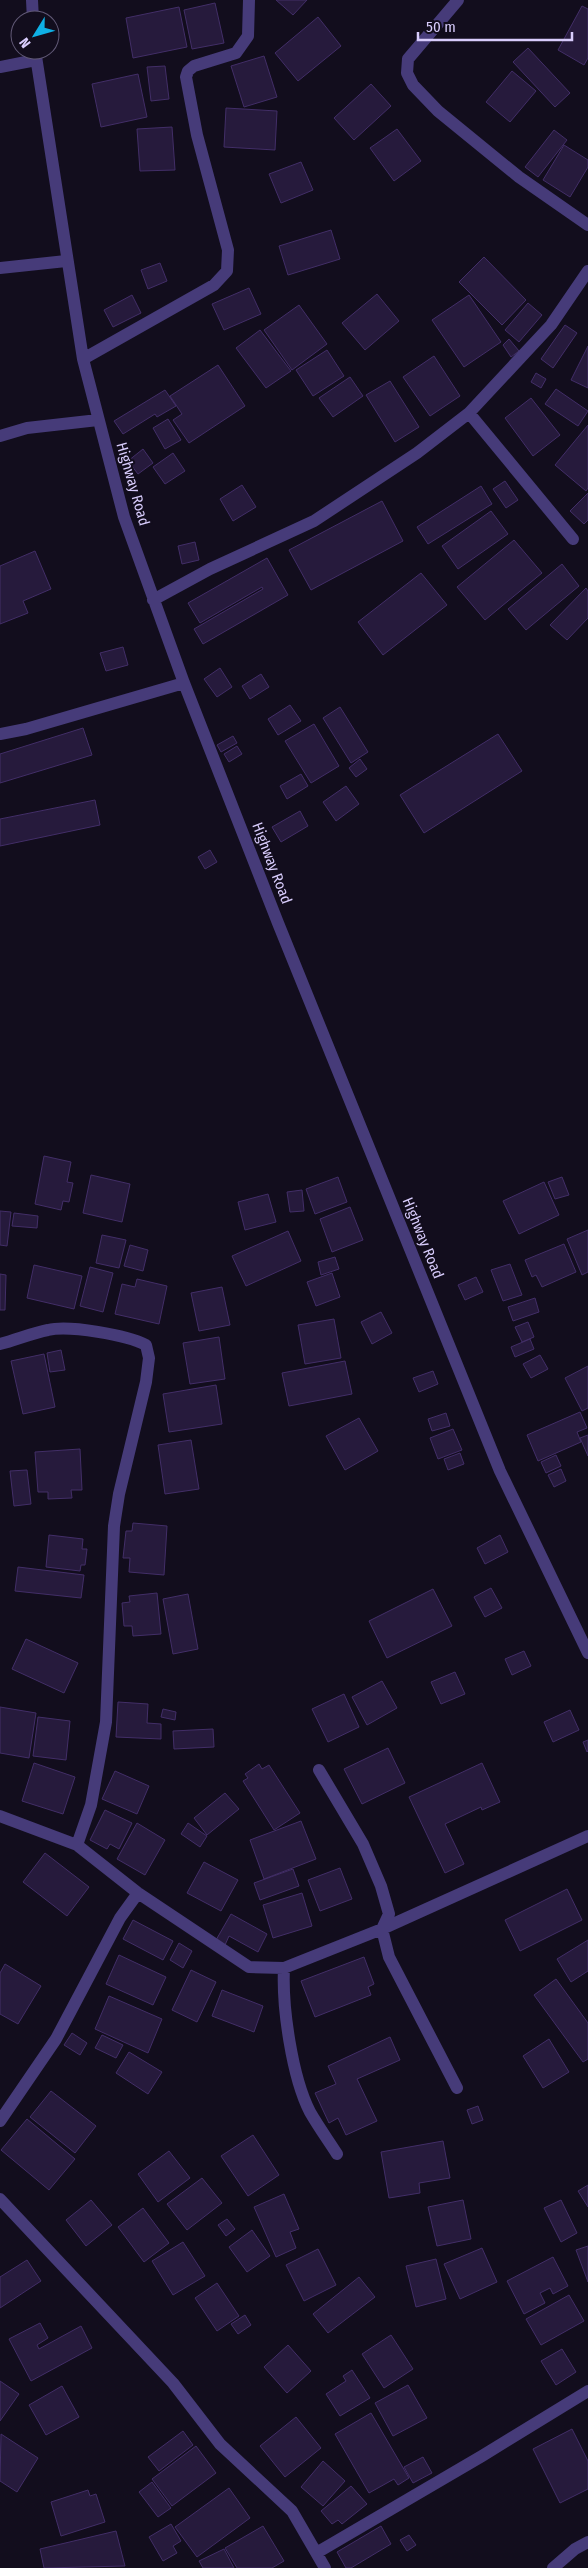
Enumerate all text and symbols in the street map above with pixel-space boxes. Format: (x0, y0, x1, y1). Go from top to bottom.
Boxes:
north arrow (10, 10, 60, 60)
scale bar (418, 10, 572, 42)
text: 50 m (426, 18, 456, 36)
text: N (16, 34, 34, 51)
street label: Highway Road (113, 440, 153, 528)
street label: Highway Road (248, 820, 296, 906)
street label: Highway Road (399, 1195, 447, 1281)

